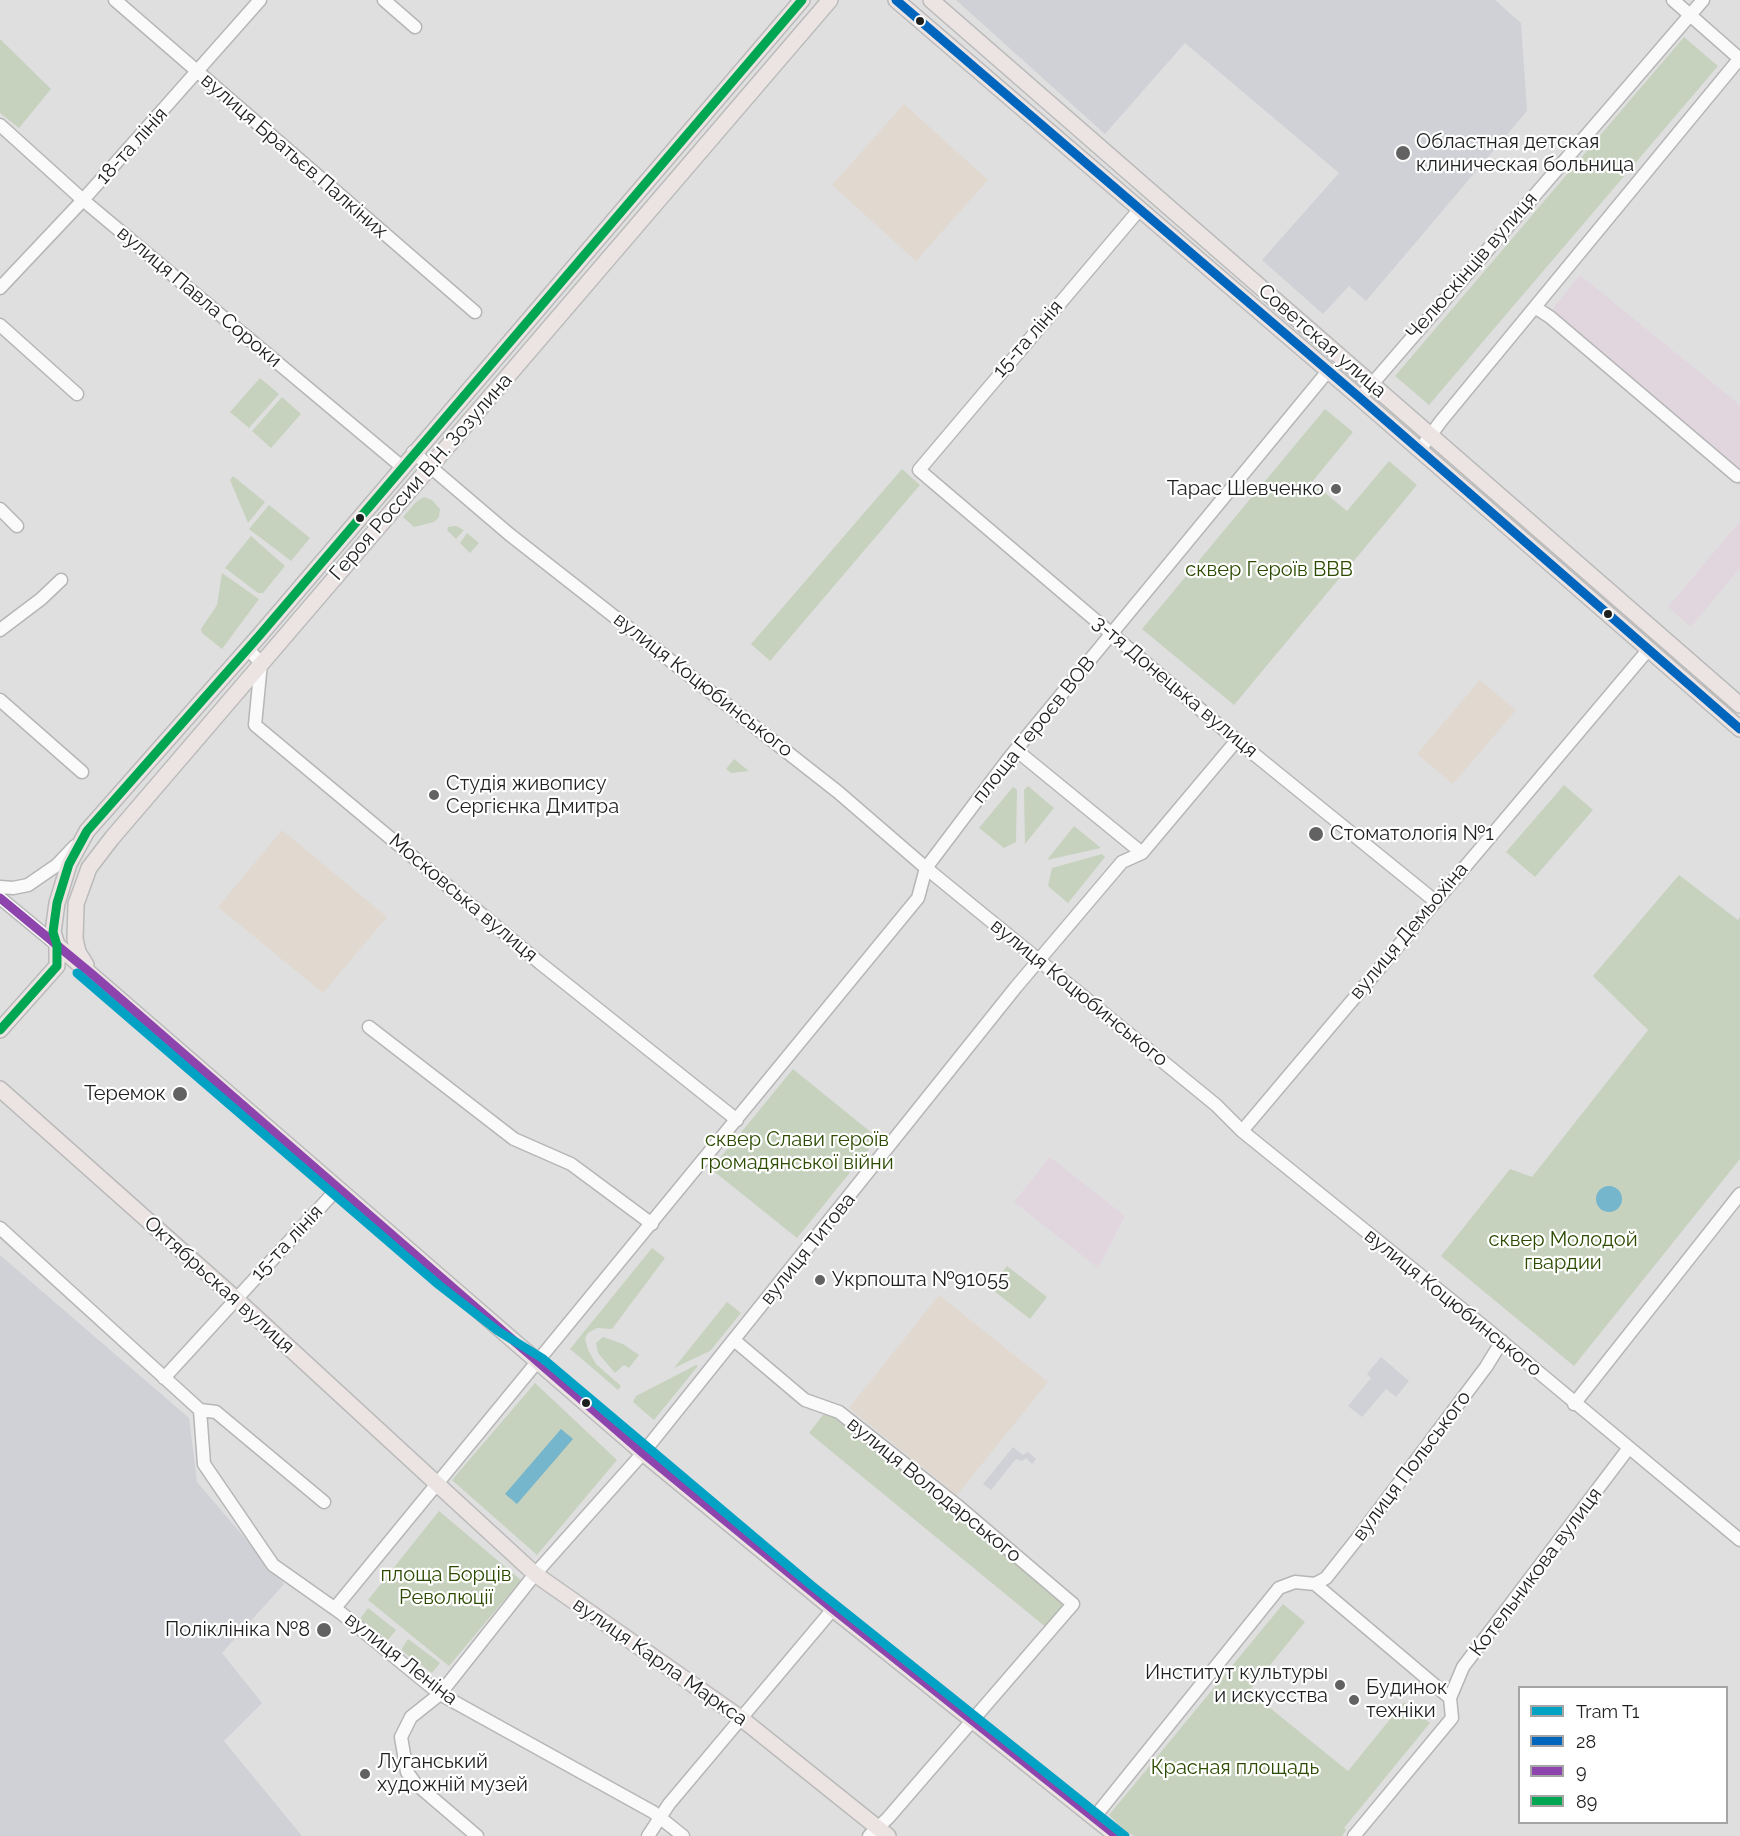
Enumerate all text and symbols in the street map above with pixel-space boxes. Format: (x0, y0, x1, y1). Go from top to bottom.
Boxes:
unlabelled marker (914, 15, 926, 27)
street label: вулиця Братьєв Палкіних (196, 68, 392, 244)
street label: 18-та лінія (91, 102, 173, 190)
place label: Областная детская клиническая больница (1416, 130, 1634, 177)
marker: Областная детская клиническая больница (1394, 144, 1412, 162)
street label: Челюскінців вулиця (1401, 187, 1543, 345)
street label: вулиця Павла Сороки (112, 221, 286, 373)
street label: Советская улица (1253, 279, 1391, 403)
street label: 15-та лінія (988, 295, 1068, 383)
street label: Героя России В.Н. Зозулина (325, 369, 517, 585)
place label: Тарас Шевченко (1167, 477, 1324, 501)
marker: Тарас Шевченко (1329, 482, 1343, 496)
unlabelled marker (354, 512, 366, 524)
park label: сквер Героїв ВВВ (1185, 558, 1353, 582)
street label: вулиця Коцюбинського (608, 607, 798, 763)
unlabelled marker (1602, 608, 1614, 620)
street label: 3-тя Донецька вулиця (1088, 611, 1262, 763)
street label: площа Героєв ВОВ (967, 652, 1101, 808)
place label: Студія живопису Сергієнка Дмитра (446, 772, 619, 819)
marker: Студія живопису Сергієнка Дмитра (427, 788, 441, 802)
place label: Стоматологія №1 (1330, 822, 1494, 846)
marker: Стоматологія №1 (1307, 825, 1325, 843)
street label: Московська вулиця (384, 829, 542, 967)
street label: вулиця Демьохіна (1345, 858, 1473, 1004)
street label: вулиця Коцюбинського (986, 914, 1172, 1072)
place label: Теремок (84, 1082, 166, 1106)
marker: Теремок (171, 1085, 189, 1103)
park label: сквер Слави героїв громадянської війни (700, 1128, 894, 1175)
street label: вулиця Титова (756, 1188, 860, 1310)
street label: 15-та лінія (246, 1200, 328, 1286)
street label: Октябрьская вулиця (139, 1211, 299, 1359)
street label: вулиця Коцюбинського (1360, 1224, 1546, 1382)
park label: сквер Молодой гвардии (1488, 1228, 1638, 1275)
place label: Укрпошта №91055 (832, 1268, 1009, 1292)
marker: Укрпошта №91055 (813, 1273, 827, 1287)
street label: вулиця Польського (1348, 1386, 1476, 1546)
unlabelled marker (580, 1397, 592, 1409)
street label: вулиця Володарського (842, 1412, 1026, 1568)
street label: Котельникова вулиця (1465, 1483, 1607, 1661)
park label: площа Борців Революції (380, 1563, 512, 1610)
street label: вулиця Карла Маркса (568, 1593, 752, 1731)
street label: вулиця Леніна (340, 1607, 462, 1711)
place label: Поліклініка №8 (165, 1618, 310, 1642)
marker: Поліклініка №8 (315, 1621, 333, 1639)
place label: Институт культуры и искусства (1145, 1661, 1328, 1708)
place label: Будинок техніки (1366, 1676, 1447, 1723)
marker: Институт культуры и искусства (1333, 1678, 1347, 1692)
legend (1518, 1686, 1728, 1824)
marker: Будинок техніки (1347, 1693, 1361, 1707)
text: Tram T1 (1576, 1701, 1640, 1722)
text: 28 (1576, 1731, 1596, 1752)
place label: Луганський художній музей (377, 1750, 528, 1797)
park label: Красная площадь (1151, 1756, 1319, 1780)
text: 9 (1576, 1761, 1587, 1782)
marker: Луганський художній музей (358, 1767, 372, 1781)
text: 89 (1576, 1791, 1597, 1812)

